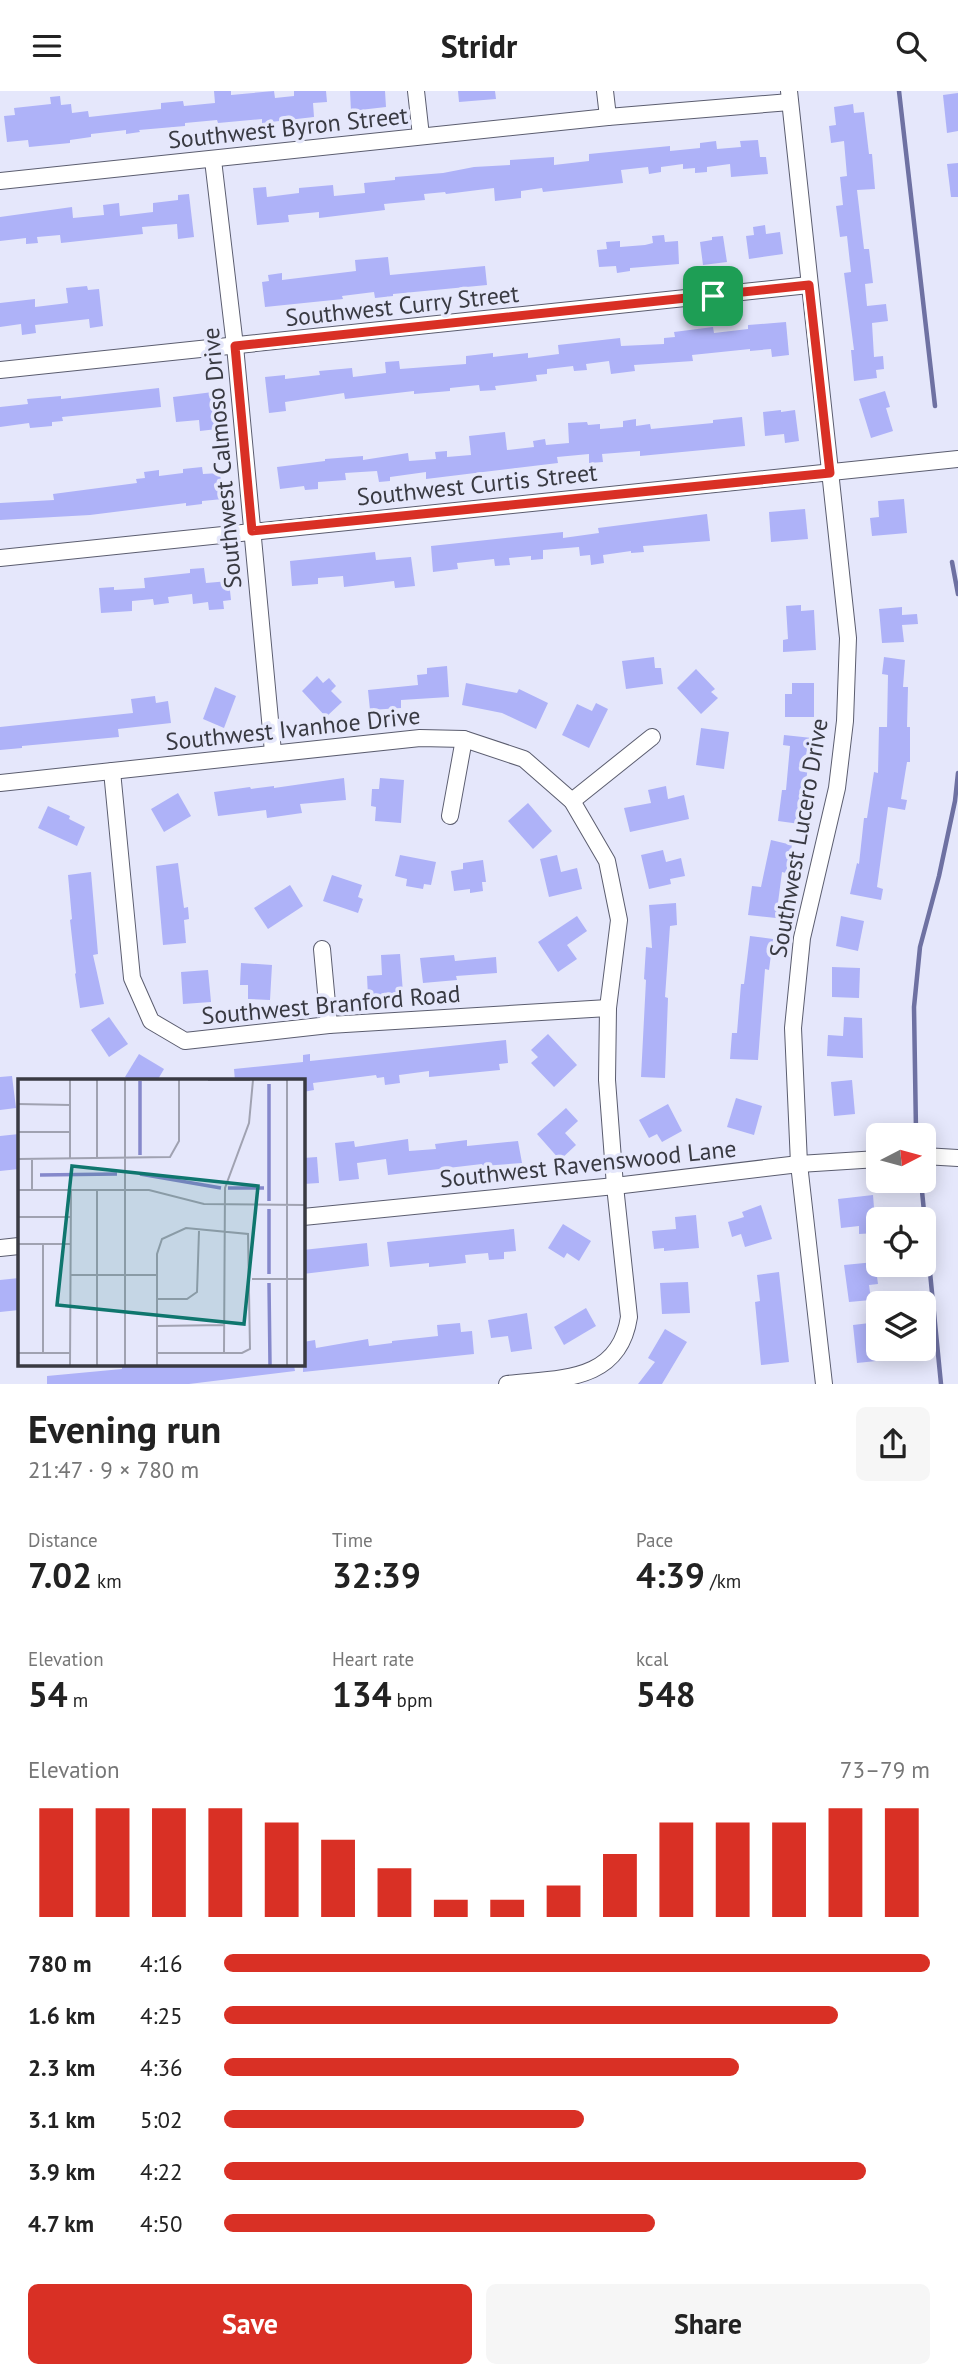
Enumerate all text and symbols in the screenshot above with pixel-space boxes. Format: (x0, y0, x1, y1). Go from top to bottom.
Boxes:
text: Stridr (441, 25, 517, 67)
icon: menu (28, 27, 66, 65)
icon: search (892, 27, 930, 65)
street label: Southwest Byron Street (166, 99, 409, 156)
pin (683, 266, 743, 326)
icon: arrive (694, 277, 732, 315)
street label: Southwest Curry Street (284, 278, 520, 333)
street label: Southwest Calmoso Drive (195, 326, 248, 590)
street label: Southwest Curtis Street (355, 456, 599, 513)
street label: Southwest Ivanhoe Drive (164, 700, 422, 757)
street label: Southwest Lucero Drive (762, 716, 835, 960)
street label: Southwest Branford Road (200, 978, 462, 1031)
inset map (18, 1079, 304, 1367)
north arrow (866, 1123, 936, 1193)
map controls (866, 1123, 936, 1361)
street label: Southwest Ravenswood Lane (438, 1132, 738, 1195)
button: locate (866, 1207, 936, 1277)
button: layers (866, 1291, 936, 1361)
text: Evening run (28, 1404, 221, 1453)
button: share (856, 1407, 930, 1481)
text: 21:47 · 9 × 780 m (28, 1455, 199, 1484)
text: Distance (28, 1528, 98, 1552)
text: Time (332, 1528, 373, 1552)
text: Pace (636, 1528, 673, 1552)
text: 7.02 (28, 1552, 92, 1598)
text: 32:39 (332, 1552, 421, 1598)
text: 4:39 (636, 1552, 705, 1598)
text: km (92, 1569, 122, 1593)
text: /km (705, 1569, 741, 1593)
text: Elevation (28, 1647, 104, 1671)
text: Heart rate (332, 1647, 414, 1671)
text: kcal (636, 1647, 668, 1671)
text: 54 (28, 1671, 68, 1717)
text: 134 (332, 1671, 392, 1717)
text: 548 (636, 1671, 696, 1717)
text: m (68, 1688, 88, 1712)
text: bpm (392, 1688, 433, 1712)
text: Elevation (28, 1755, 120, 1784)
text: 73–79 m (840, 1755, 930, 1784)
text: 780 m (28, 1949, 91, 1978)
text: 4:16 (140, 1949, 183, 1978)
text: 1.6 km (28, 2001, 95, 2030)
text: 4:25 (140, 2001, 183, 2030)
text: 2.3 km (28, 2053, 95, 2082)
text: 4:36 (140, 2053, 183, 2082)
text: 3.1 km (28, 2105, 95, 2134)
text: 5:02 (140, 2105, 183, 2134)
text: 3.9 km (28, 2157, 95, 2186)
text: 4:22 (140, 2157, 183, 2186)
text: 4.7 km (28, 2209, 94, 2238)
text: 4:50 (140, 2209, 183, 2238)
button: Save (28, 2284, 472, 2364)
button: Share (486, 2284, 930, 2364)

